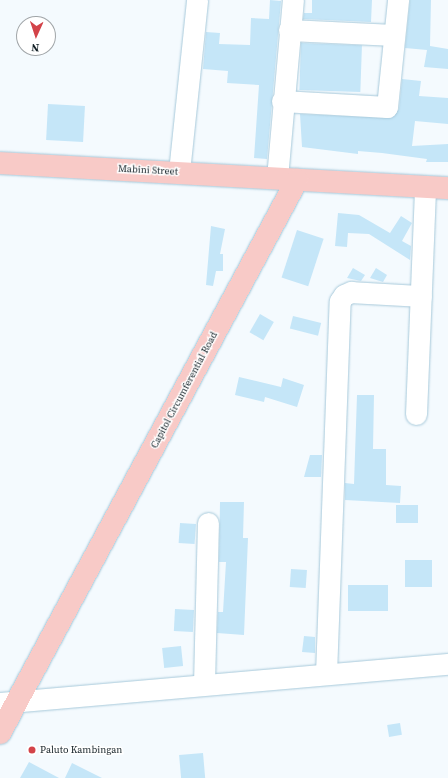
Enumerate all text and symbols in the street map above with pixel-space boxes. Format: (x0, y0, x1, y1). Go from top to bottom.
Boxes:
north arrow (16, 16, 56, 56)
text: N (31, 40, 40, 55)
street label: Mabini Street (118, 162, 178, 178)
street label: Capitol Circumferential Road (148, 330, 220, 450)
place label: Paluto Kambingan (40, 744, 122, 756)
marker: Paluto Kambingan (27, 745, 37, 755)

